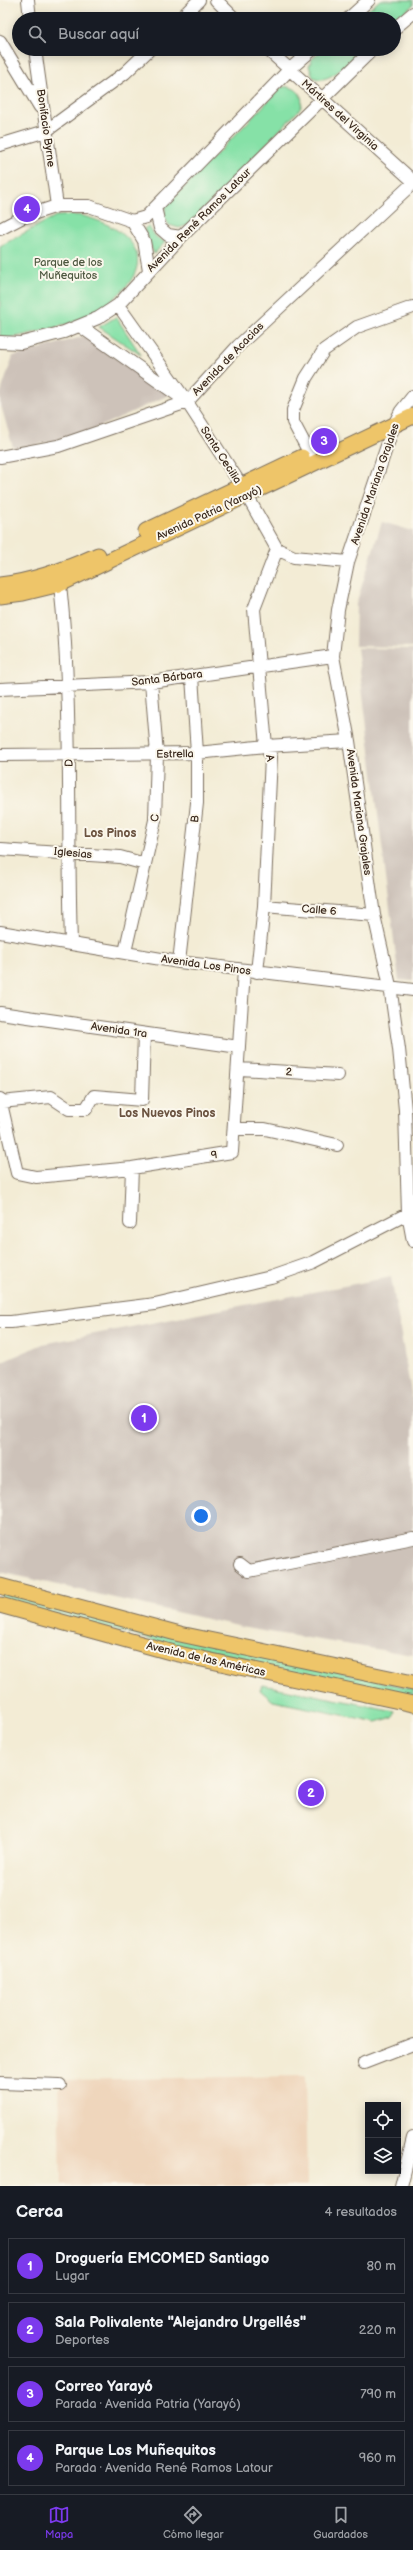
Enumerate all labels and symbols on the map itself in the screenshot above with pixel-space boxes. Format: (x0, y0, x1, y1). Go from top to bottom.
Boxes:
street label: Mártires del Virginia (299, 77, 381, 153)
street label: Bonifacio Byrne (34, 88, 58, 168)
street label: Avenida René Ramos Latour (144, 165, 254, 275)
pin: 4 (14, 194, 40, 224)
park label: Parque de los Muñequitos (34, 256, 103, 282)
street label: Avenida de Acacias (190, 319, 267, 398)
street label: Avenida Mariana Grajales (348, 421, 402, 546)
street label: Santa Cecilia (198, 424, 244, 486)
pin: 3 (311, 426, 337, 456)
street label: Avenida Patria (Yarayó) (154, 483, 264, 543)
street label: Santa Bárbara (131, 667, 203, 689)
street label: Estrella (156, 747, 194, 761)
street label: Avenida Mariana Grajales (344, 748, 374, 877)
street label: A (263, 754, 277, 763)
street label: D (62, 759, 76, 767)
street label: C (148, 813, 162, 823)
street label: B (188, 814, 202, 823)
district label: Los Pinos (84, 826, 136, 841)
street label: Iglesias (53, 845, 93, 861)
street label: Calle 6 (301, 902, 337, 918)
street label: Avenida Los Pinos (160, 952, 252, 978)
street label: Avenida 1ra (90, 1020, 148, 1040)
street label: 2 (285, 1065, 293, 1079)
district label: Los Nuevos Pinos (119, 1106, 215, 1121)
street label: 9 (210, 1148, 218, 1162)
pin: 1 (131, 1403, 157, 1433)
your location (191, 1506, 211, 1526)
street label: Avenida de las Américas (145, 1639, 267, 1679)
pin: 2 (298, 1778, 324, 1808)

